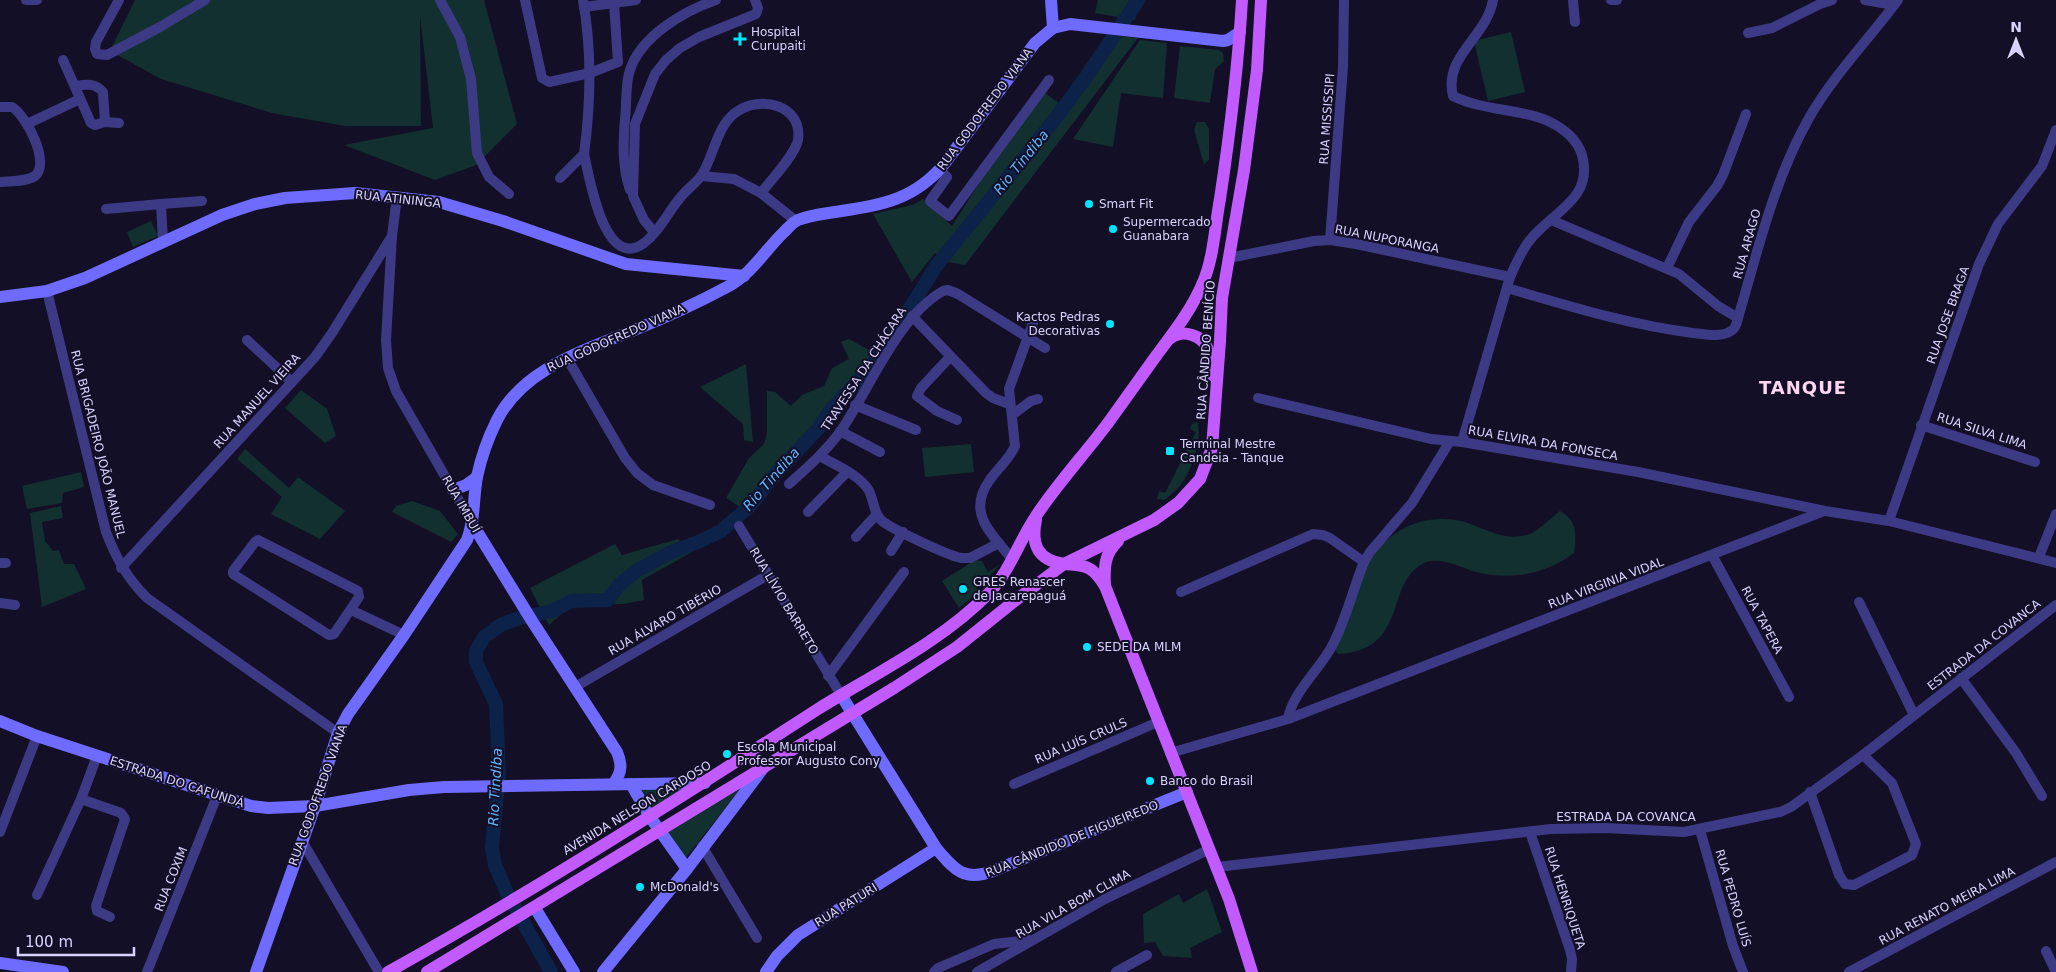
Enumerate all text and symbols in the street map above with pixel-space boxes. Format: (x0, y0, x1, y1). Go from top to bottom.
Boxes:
north arrow (1991, 15, 2041, 65)
text: N (2010, 19, 2022, 35)
place label: Hospital Curupaiti (751, 25, 806, 53)
marker: Hospital Curupaiti (733, 32, 747, 46)
street label: RUA GODOFREDO VIANA (935, 45, 1036, 173)
street label: RUA MISSISSIPI (1317, 73, 1337, 165)
water label: Rio Tindiba (990, 127, 1052, 197)
street label: RUA ATININGA (354, 188, 442, 211)
place label: Smart Fit (1099, 197, 1153, 211)
marker: Smart Fit (1083, 198, 1095, 210)
street label: RUA ARAGO (1730, 207, 1764, 281)
place label: Supermercado Guanabara (1123, 215, 1211, 243)
street label: RUA NUPORANGA (1334, 222, 1441, 256)
marker: Supermercado Guanabara (1107, 223, 1119, 235)
street label: RUA JOSE BRAGA (1924, 264, 1972, 366)
street label: RUA CÂNDIDO BENÍCIO (1193, 280, 1218, 420)
street label: RUA GODOFREDO VIANA (545, 301, 688, 375)
street label: TRAVESSA DA CHÁCARA (817, 303, 910, 434)
place label: Kactos Pedras Decorativas (1016, 310, 1100, 338)
marker: Kactos Pedras Decorativas (1104, 318, 1116, 330)
street label: RUA BRIGADEIRO JOÃO MANUEL (68, 348, 129, 540)
street label: RUA MANUEL VIEIRA (211, 350, 304, 451)
district label: TANQUE (1759, 377, 1847, 398)
street label: RUA SILVA LIMA (1935, 410, 2030, 452)
street label: RUA ELVIRA DA FONSECA (1467, 423, 1620, 463)
place label: Terminal Mestre Candeia - Tanque (1179, 437, 1284, 465)
water label: Rio Tindiba (739, 444, 803, 514)
marker: Terminal Mestre Candeia - Tanque (1164, 445, 1176, 457)
street label: RUA IMBUÍ (439, 472, 484, 535)
street label: RUA LÍVIO BARRETO (747, 545, 822, 657)
street label: RUA VIRGINIA VIDAL (1546, 554, 1666, 611)
place label: GRES Renascer de Jacarepaguá (973, 575, 1066, 603)
street label: RUA ÁLVARO TIBÉRIO (606, 581, 724, 658)
marker: GRES Renascer de Jacarepaguá (957, 583, 969, 595)
street label: RUA TAPERA (1738, 584, 1786, 657)
street label: ESTRADA DA COVANCA (1925, 596, 2044, 693)
place label: SEDE DA MLM (1097, 640, 1181, 654)
marker: SEDE DA MLM (1081, 641, 1093, 653)
street label: RUA LUÍS CRULS (1032, 714, 1129, 767)
street label: RUA GODOFREDO VIANA (286, 722, 350, 867)
place label: Escola Municipal Professor Augusto Cony (737, 740, 880, 768)
water label: Rio Tindiba (485, 748, 505, 826)
marker: Escola Municipal Professor Augusto Cony (721, 748, 733, 760)
street label: ESTRADA DO CAFUNDÁ (108, 753, 247, 811)
street label: AVENIDA NELSON CARDOSO (560, 758, 714, 858)
place label: Banco do Brasil (1160, 774, 1253, 788)
marker: Banco do Brasil (1144, 775, 1156, 787)
street label: RUA CÂNDIDO DE FIGUEIREDO (983, 797, 1160, 880)
street label: ESTRADA DA COVANCA (1556, 810, 1697, 824)
street label: RUA COXIM (152, 845, 190, 913)
street label: RUA HENRIQUETA (1542, 845, 1588, 952)
street label: RUA PEDRO LUÍS (1712, 847, 1755, 948)
street label: RUA RENATO MEIRA LIMA (1877, 864, 2018, 948)
street label: RUA VILA BOM CLIMA (1013, 866, 1133, 941)
place label: McDonald's (650, 880, 719, 894)
street label: RUA PATURI (812, 880, 880, 930)
marker: McDonald's (634, 881, 646, 893)
scale bar (18, 924, 134, 956)
text: 100 m (25, 933, 73, 951)

